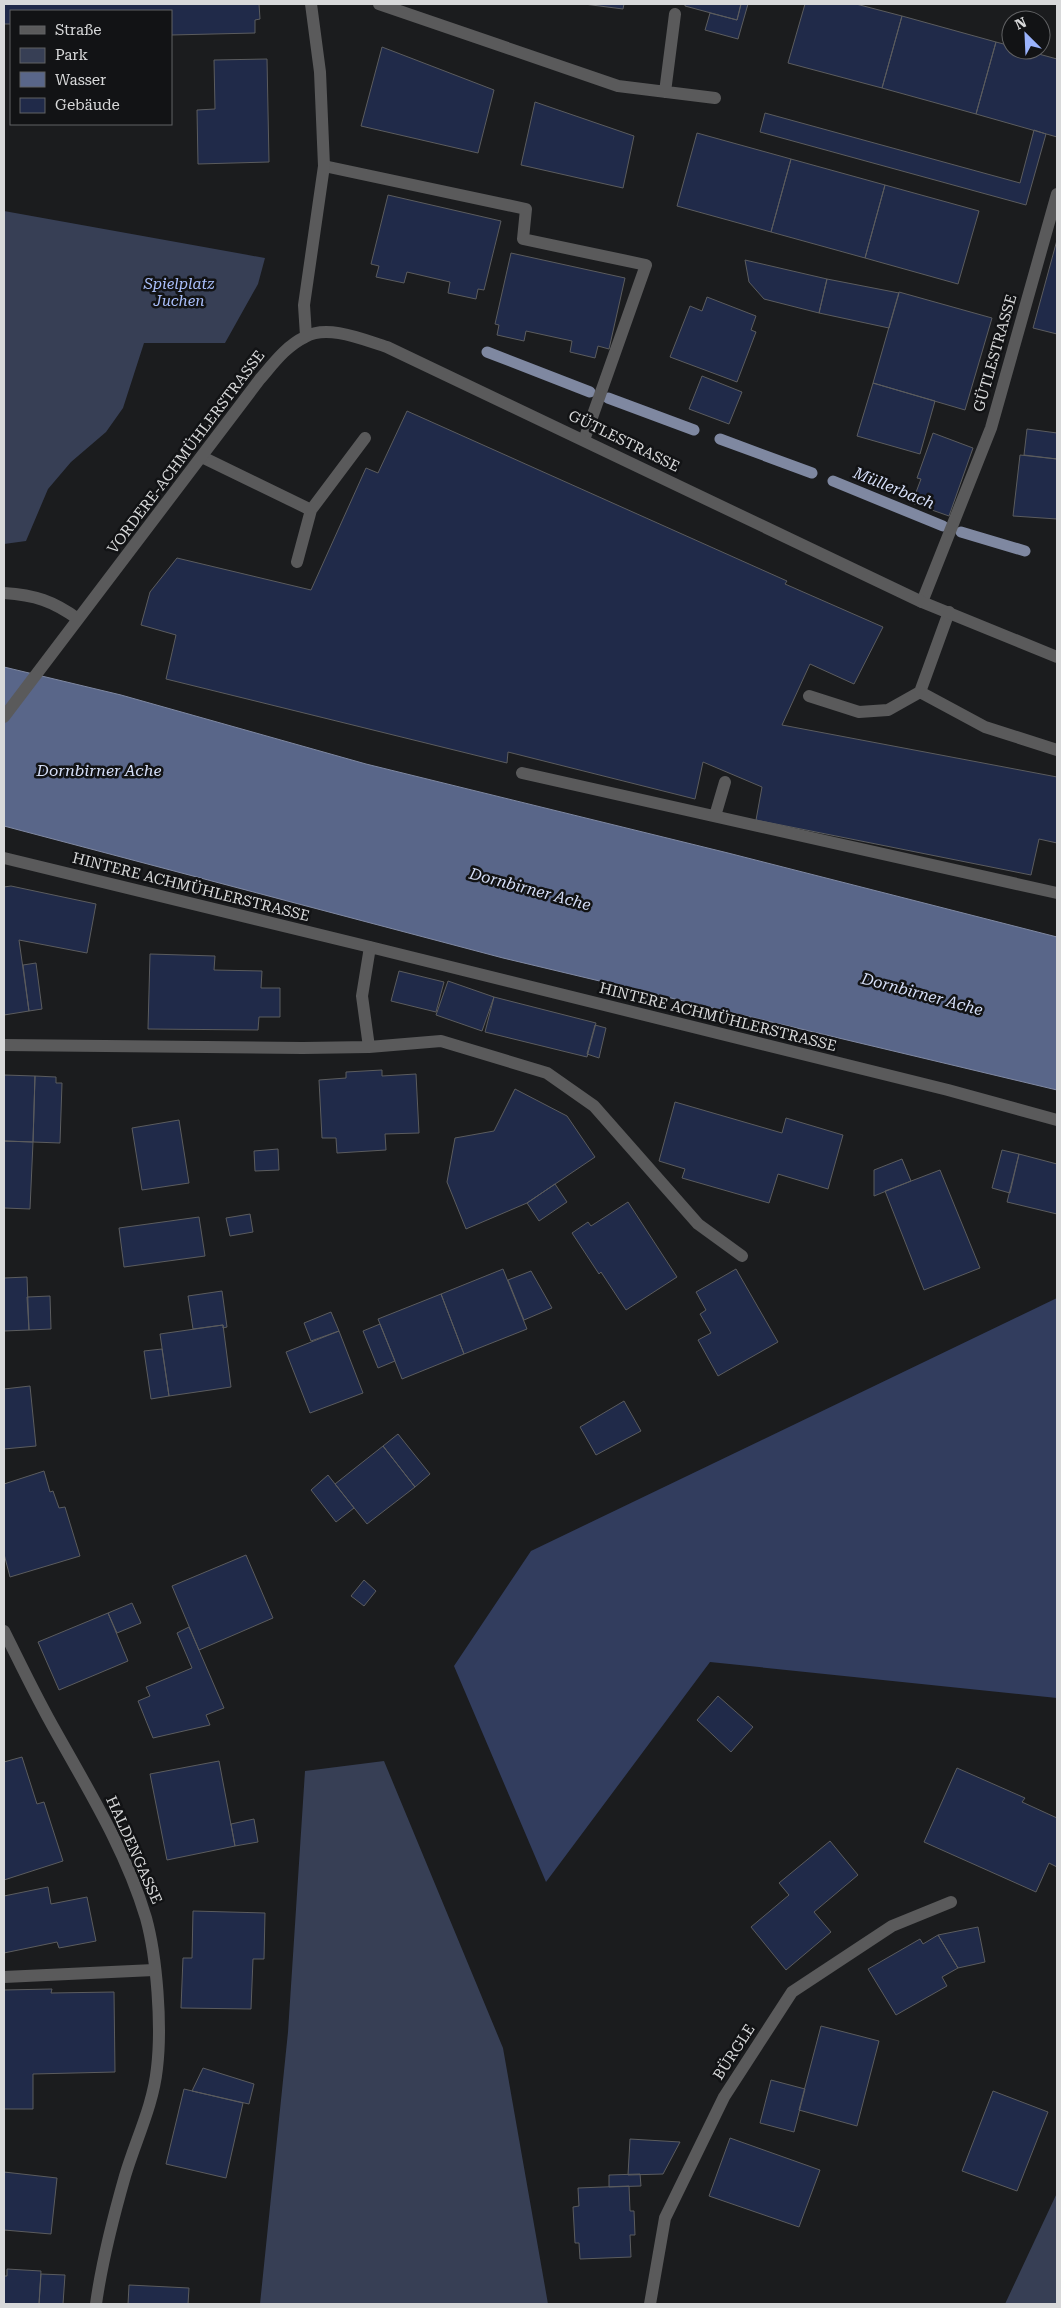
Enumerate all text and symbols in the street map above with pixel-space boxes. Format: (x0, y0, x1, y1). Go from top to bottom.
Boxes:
legend (10, 10, 172, 125)
north arrow (1001, 10, 1051, 60)
text: N (1013, 14, 1029, 33)
text: Straße (55, 21, 102, 39)
text: Park (55, 46, 89, 64)
text: Wasser (55, 71, 106, 89)
text: Gebäude (55, 96, 120, 114)
park label: Spielplatz Juchen (143, 275, 215, 310)
street label: GÜTLESTRASSE (970, 292, 1020, 414)
street label: VORDERE-ACHMÜHLERSTRASSE (104, 347, 268, 557)
street label: GÜTLESTRASSE (566, 406, 682, 476)
water label: Müllerbach (850, 463, 938, 513)
water label: Dornbirner Ache (35, 761, 162, 780)
street label: HINTERE ACHMÜHLERSTRASSE (71, 849, 311, 925)
water label: Dornbirner Ache (466, 863, 593, 914)
water label: Dornbirner Ache (858, 968, 985, 1019)
street label: HINTERE ACHMÜHLERSTRASSE (598, 979, 838, 1055)
street label: HALDENGASSE (102, 1793, 166, 1907)
street label: BÜRGLE (709, 2021, 759, 2083)

